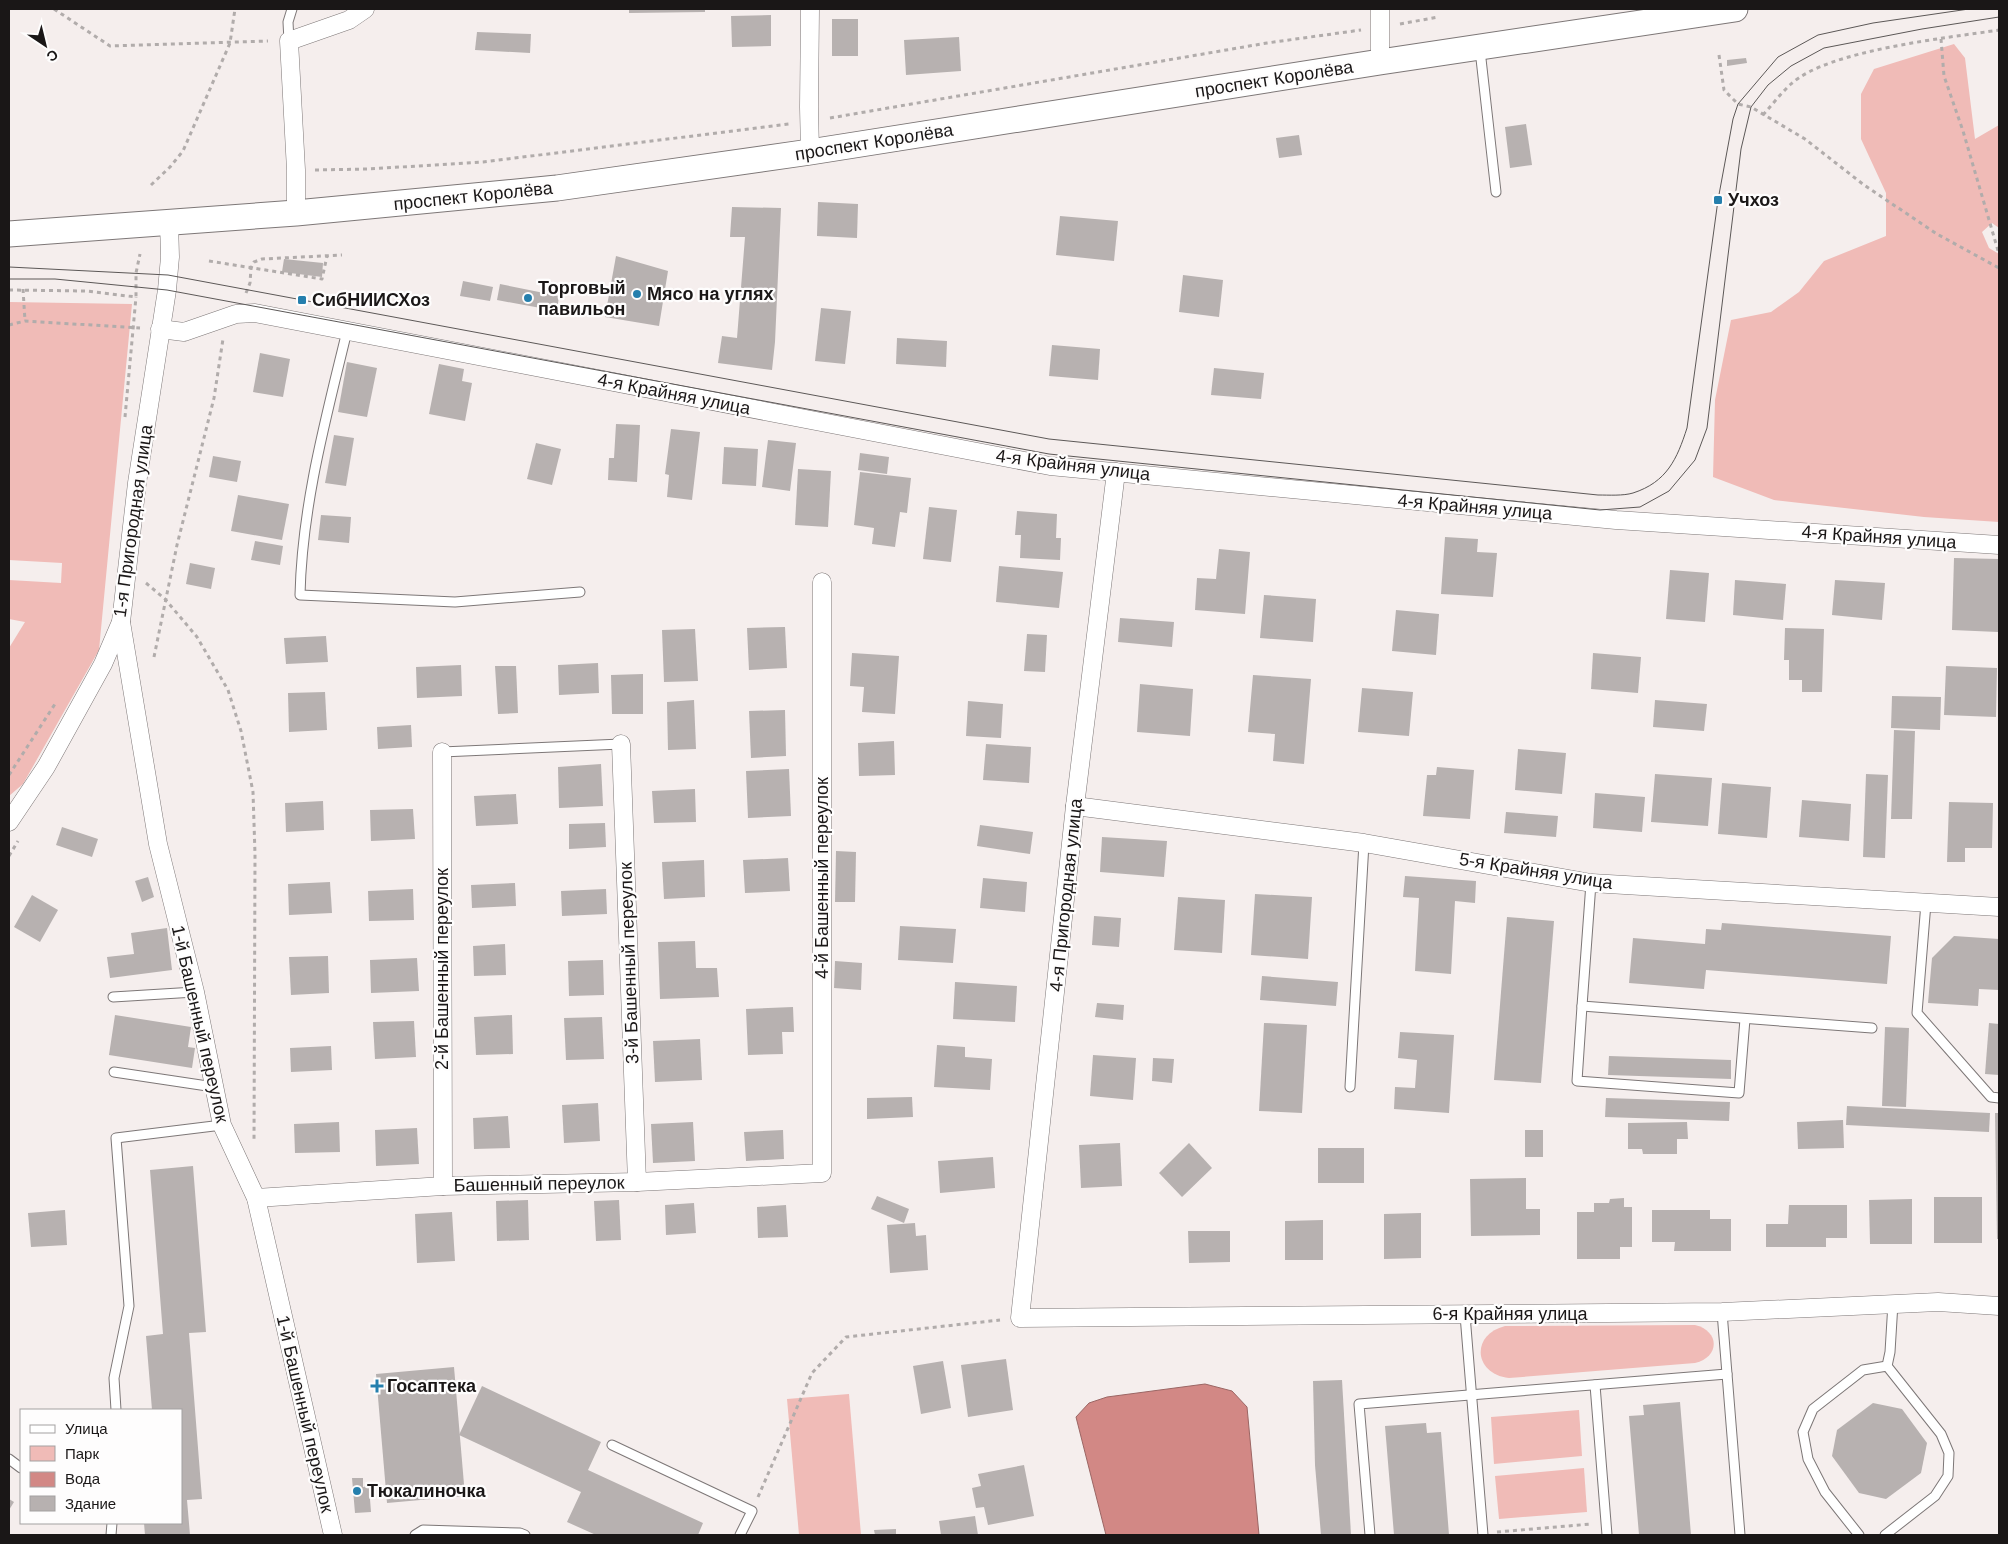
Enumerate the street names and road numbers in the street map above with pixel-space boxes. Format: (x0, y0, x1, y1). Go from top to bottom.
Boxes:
street label: проспект Королёва (1193, 56, 1355, 101)
street label: проспект Королёва (793, 119, 955, 164)
street label: проспект Королёва (392, 178, 555, 214)
street label: 4-я Крайняя улица (596, 369, 753, 419)
street label: 1-я Пригородная улица (110, 422, 157, 619)
street label: 4-я Крайняя улица (995, 446, 1152, 485)
street label: 4-я Крайняя улица (1397, 490, 1554, 524)
street label: 4-я Крайняя улица (1801, 522, 1958, 552)
street label: 4-й Башенный переулок (812, 777, 832, 979)
street label: 4-я Пригородная улица (1046, 796, 1086, 993)
street label: 5-я Крайняя улица (1458, 849, 1615, 893)
street label: 3-й Башенный переулок (615, 862, 643, 1064)
street label: 2-й Башенный переулок (432, 868, 452, 1070)
street label: 1-й Башенный переулок (168, 923, 232, 1125)
street label: Башенный переулок (453, 1173, 625, 1195)
street label: 6-я Крайняя улица (1432, 1304, 1589, 1324)
street label: 1-й Башенный переулок (273, 1313, 337, 1515)

